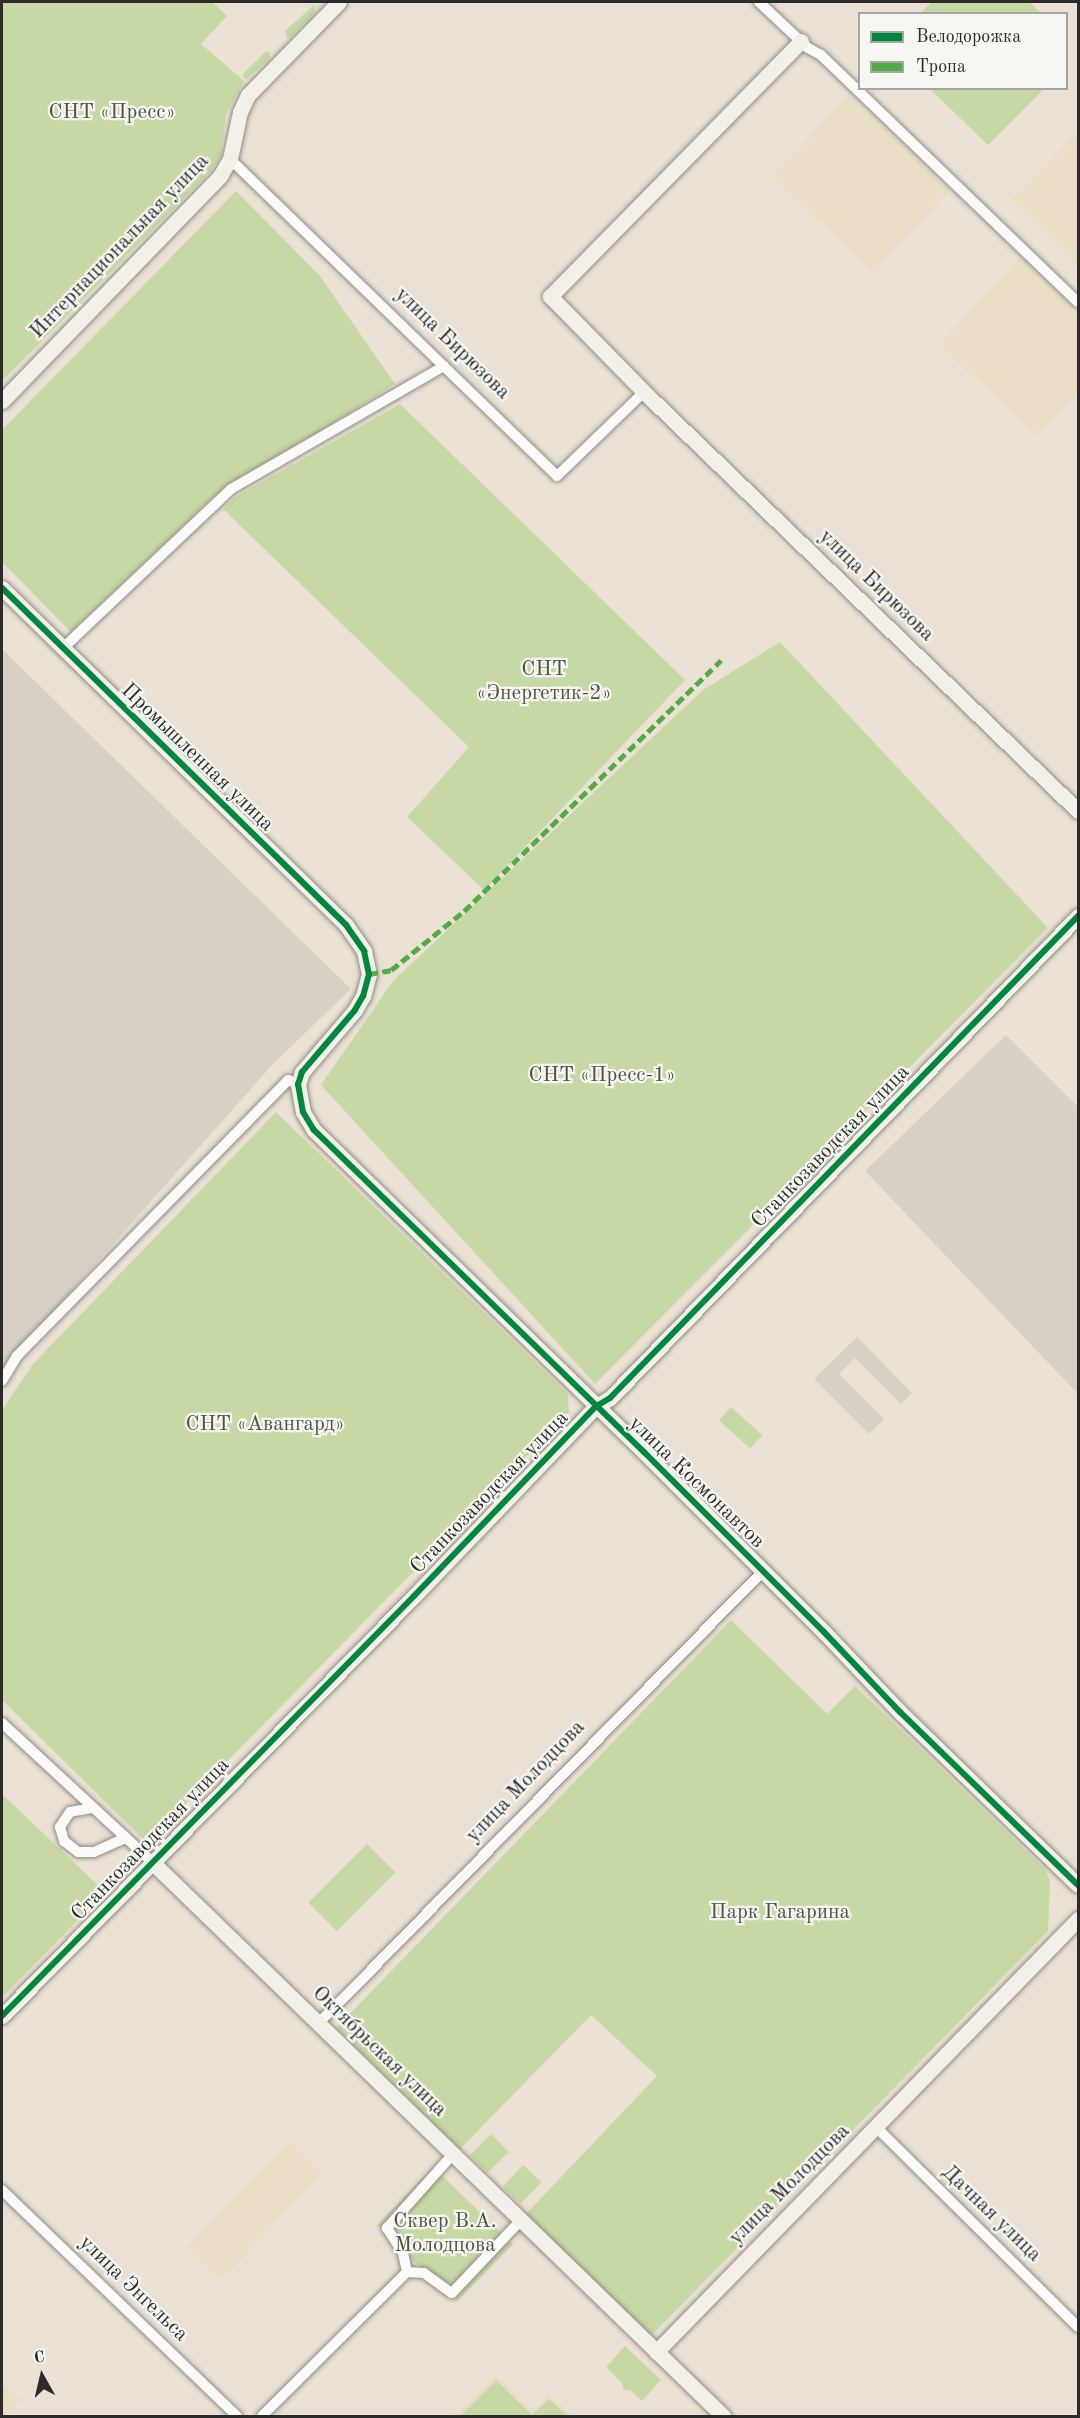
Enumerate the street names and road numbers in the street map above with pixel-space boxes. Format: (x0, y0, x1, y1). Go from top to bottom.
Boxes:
street label: Интернациональная улица (25, 149, 215, 345)
street label: улица Бирюзова (389, 283, 515, 405)
street label: улица Бирюзова (813, 525, 939, 647)
street label: Промышленная улица (115, 678, 279, 838)
street label: Станкозаводская улица (747, 1060, 915, 1234)
street label: Станкозаводская улица (406, 1406, 574, 1580)
street label: улица Космонавтов (623, 1412, 769, 1554)
street label: улица Молодцова (461, 1715, 591, 1849)
street label: Станкозаводская улица (67, 1753, 235, 1927)
street label: Октябрьская улица (306, 1981, 452, 2123)
street label: улица Молодцова (724, 2119, 856, 2251)
street label: Дачная улица (936, 2160, 1046, 2268)
street label: улица Энгельса (73, 2231, 193, 2347)

